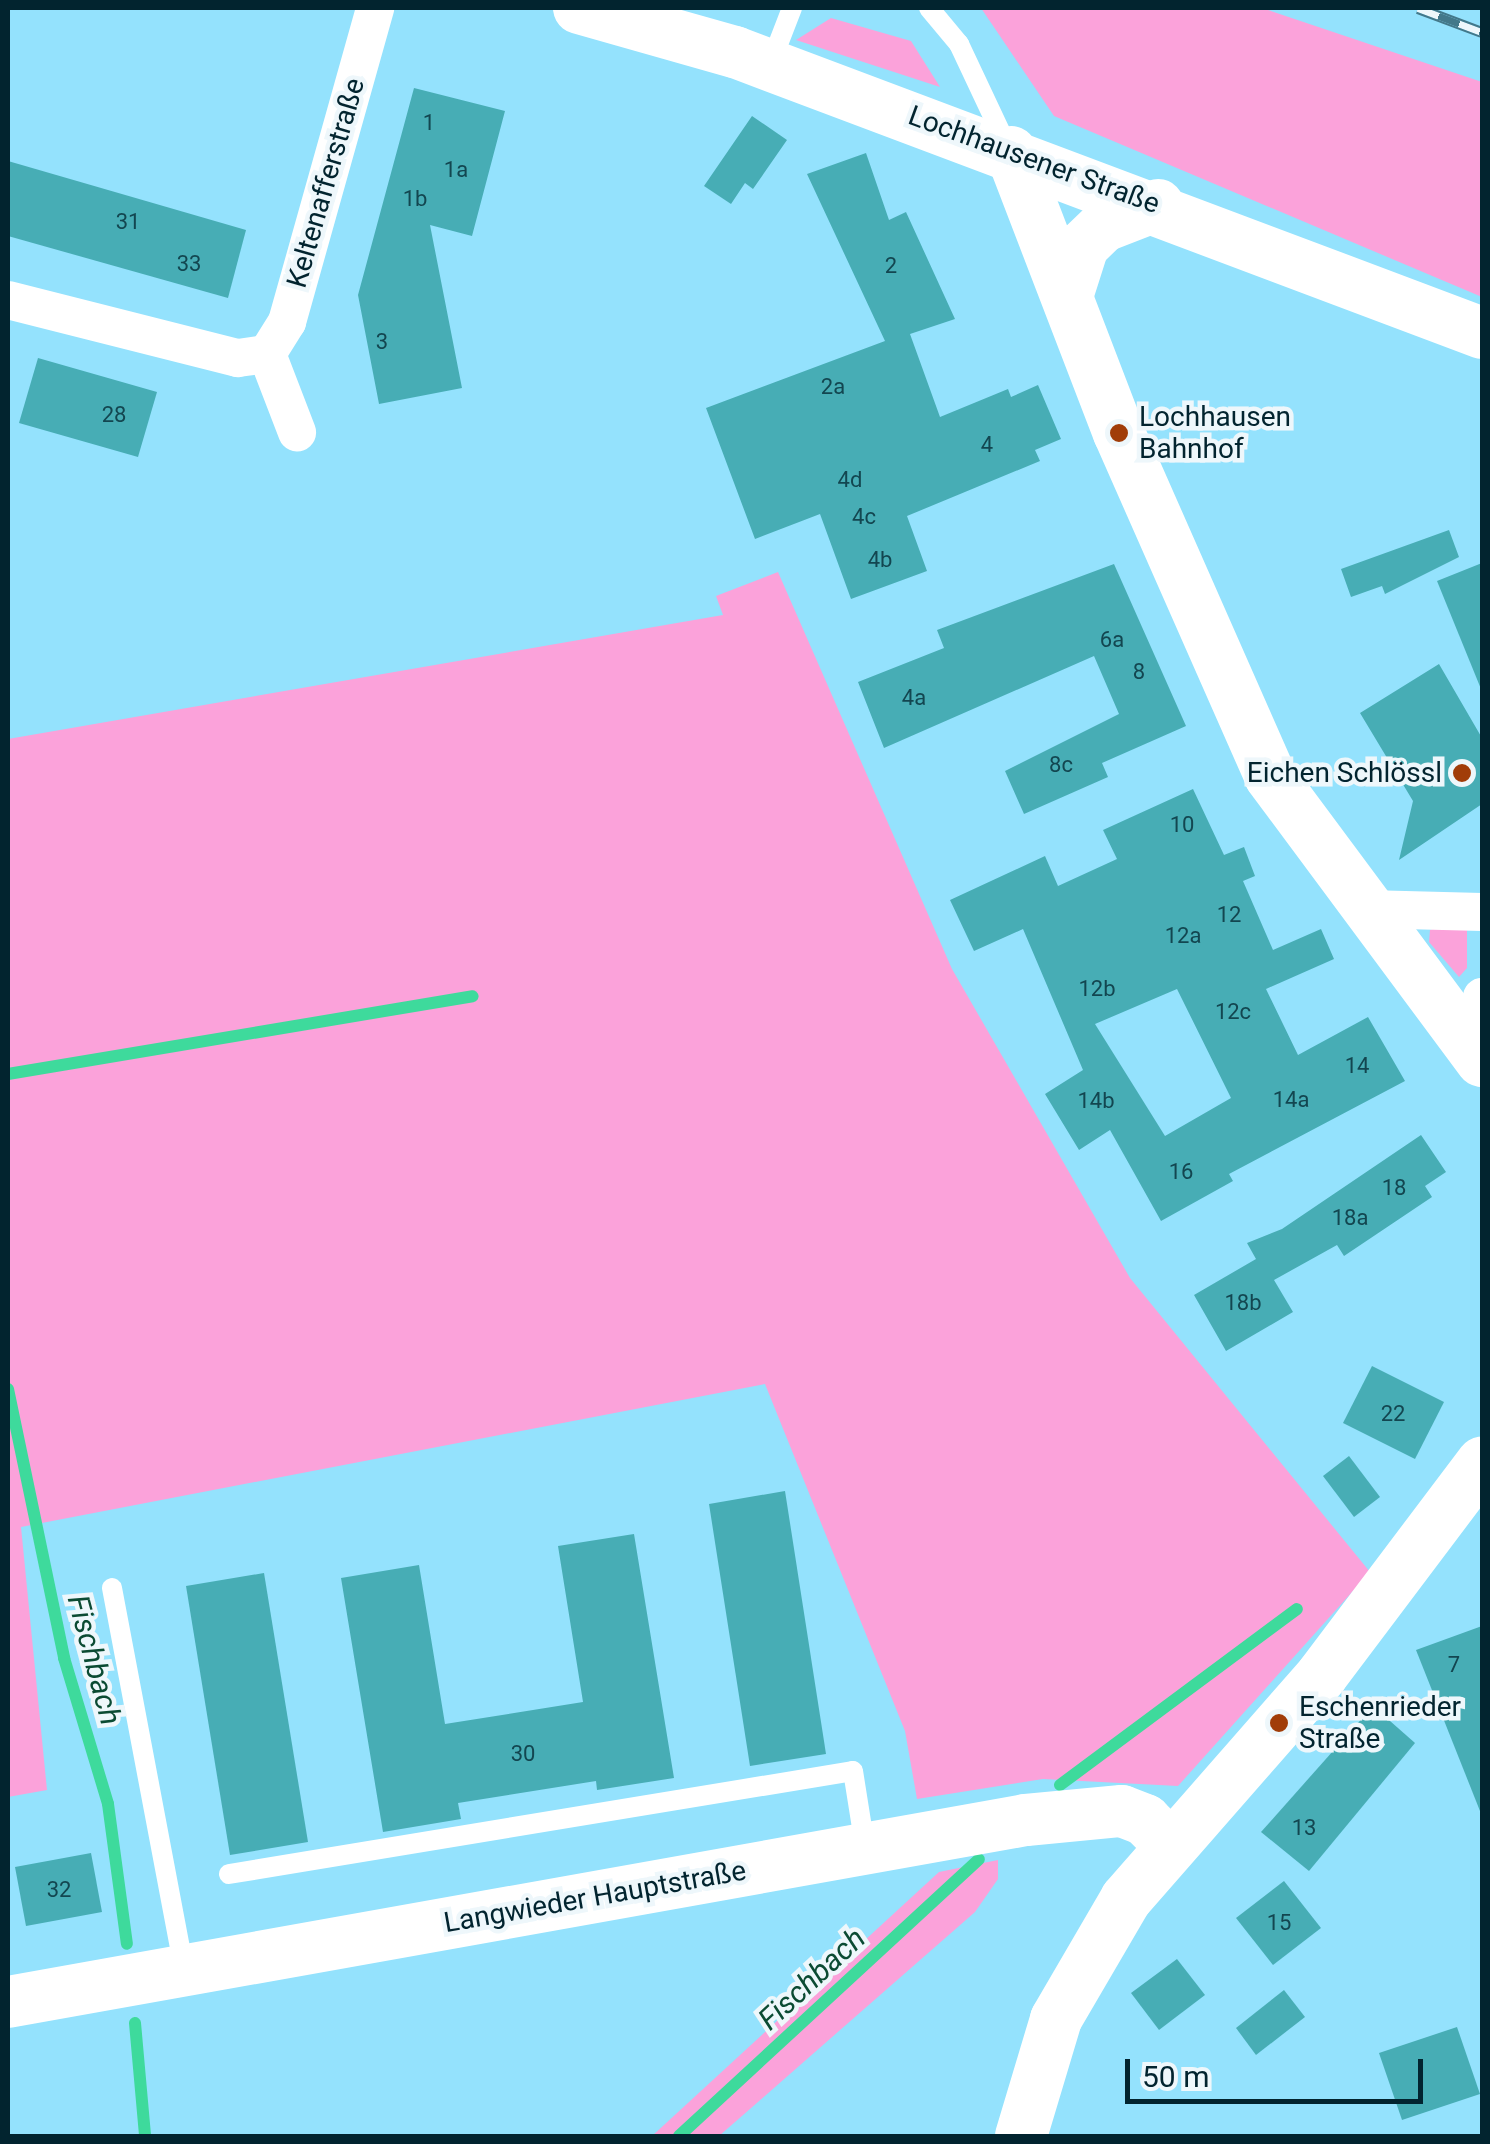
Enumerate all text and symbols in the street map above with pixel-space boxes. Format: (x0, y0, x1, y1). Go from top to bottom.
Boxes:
street label: Keltenafferstraße (280, 74, 372, 292)
street label: Lochhausener Straße (904, 99, 1164, 221)
house number: 1 (423, 110, 435, 136)
house number: 1a (444, 157, 468, 183)
house number: 1b (403, 186, 427, 212)
house number: 31 (116, 209, 140, 235)
house number: 33 (177, 251, 201, 277)
house number: 2 (885, 253, 897, 279)
house number: 3 (376, 329, 388, 355)
house number: 2a (821, 374, 845, 400)
place label: Lochhausen Bahnhof (1139, 400, 1291, 466)
house number: 28 (102, 402, 126, 428)
marker: Lochhausen Bahnhof (1108, 422, 1130, 444)
house number: 4 (981, 432, 993, 458)
house number: 4d (838, 467, 862, 493)
house number: 4c (852, 504, 876, 530)
house number: 4b (868, 547, 892, 573)
house number: 6a (1100, 627, 1124, 653)
house number: 8 (1133, 659, 1145, 685)
house number: 4a (902, 685, 926, 711)
house number: 8c (1049, 752, 1073, 778)
place label: Eichen Schlössl (1247, 756, 1442, 790)
marker: Eichen Schlössl (1451, 762, 1473, 784)
house number: 10 (1170, 812, 1194, 838)
house number: 12 (1217, 902, 1241, 928)
house number: 12a (1165, 923, 1201, 949)
house number: 12b (1078, 976, 1116, 1002)
house number: 12c (1215, 999, 1251, 1025)
house number: 14 (1345, 1053, 1369, 1079)
house number: 14a (1273, 1087, 1309, 1113)
house number: 14b (1077, 1088, 1115, 1114)
house number: 16 (1169, 1159, 1193, 1185)
house number: 18 (1382, 1175, 1406, 1201)
house number: 18a (1332, 1205, 1368, 1231)
house number: 18b (1224, 1290, 1262, 1316)
house number: 22 (1381, 1401, 1405, 1427)
water label: Fischbach (59, 1591, 129, 1729)
house number: 7 (1448, 1652, 1460, 1678)
place label: Eschenrieder Straße (1299, 1690, 1461, 1756)
marker: Eschenrieder Straße (1268, 1712, 1290, 1734)
house number: 30 (511, 1741, 535, 1767)
house number: 13 (1292, 1815, 1316, 1841)
street label: Langwieder Hauptstraße (441, 1854, 749, 1940)
house number: 32 (47, 1877, 71, 1903)
house number: 15 (1267, 1910, 1291, 1936)
water label: Fischbach (751, 1921, 873, 2037)
scale bar (1130, 2039, 1428, 2101)
text: 50 m (1142, 2059, 1209, 2094)

